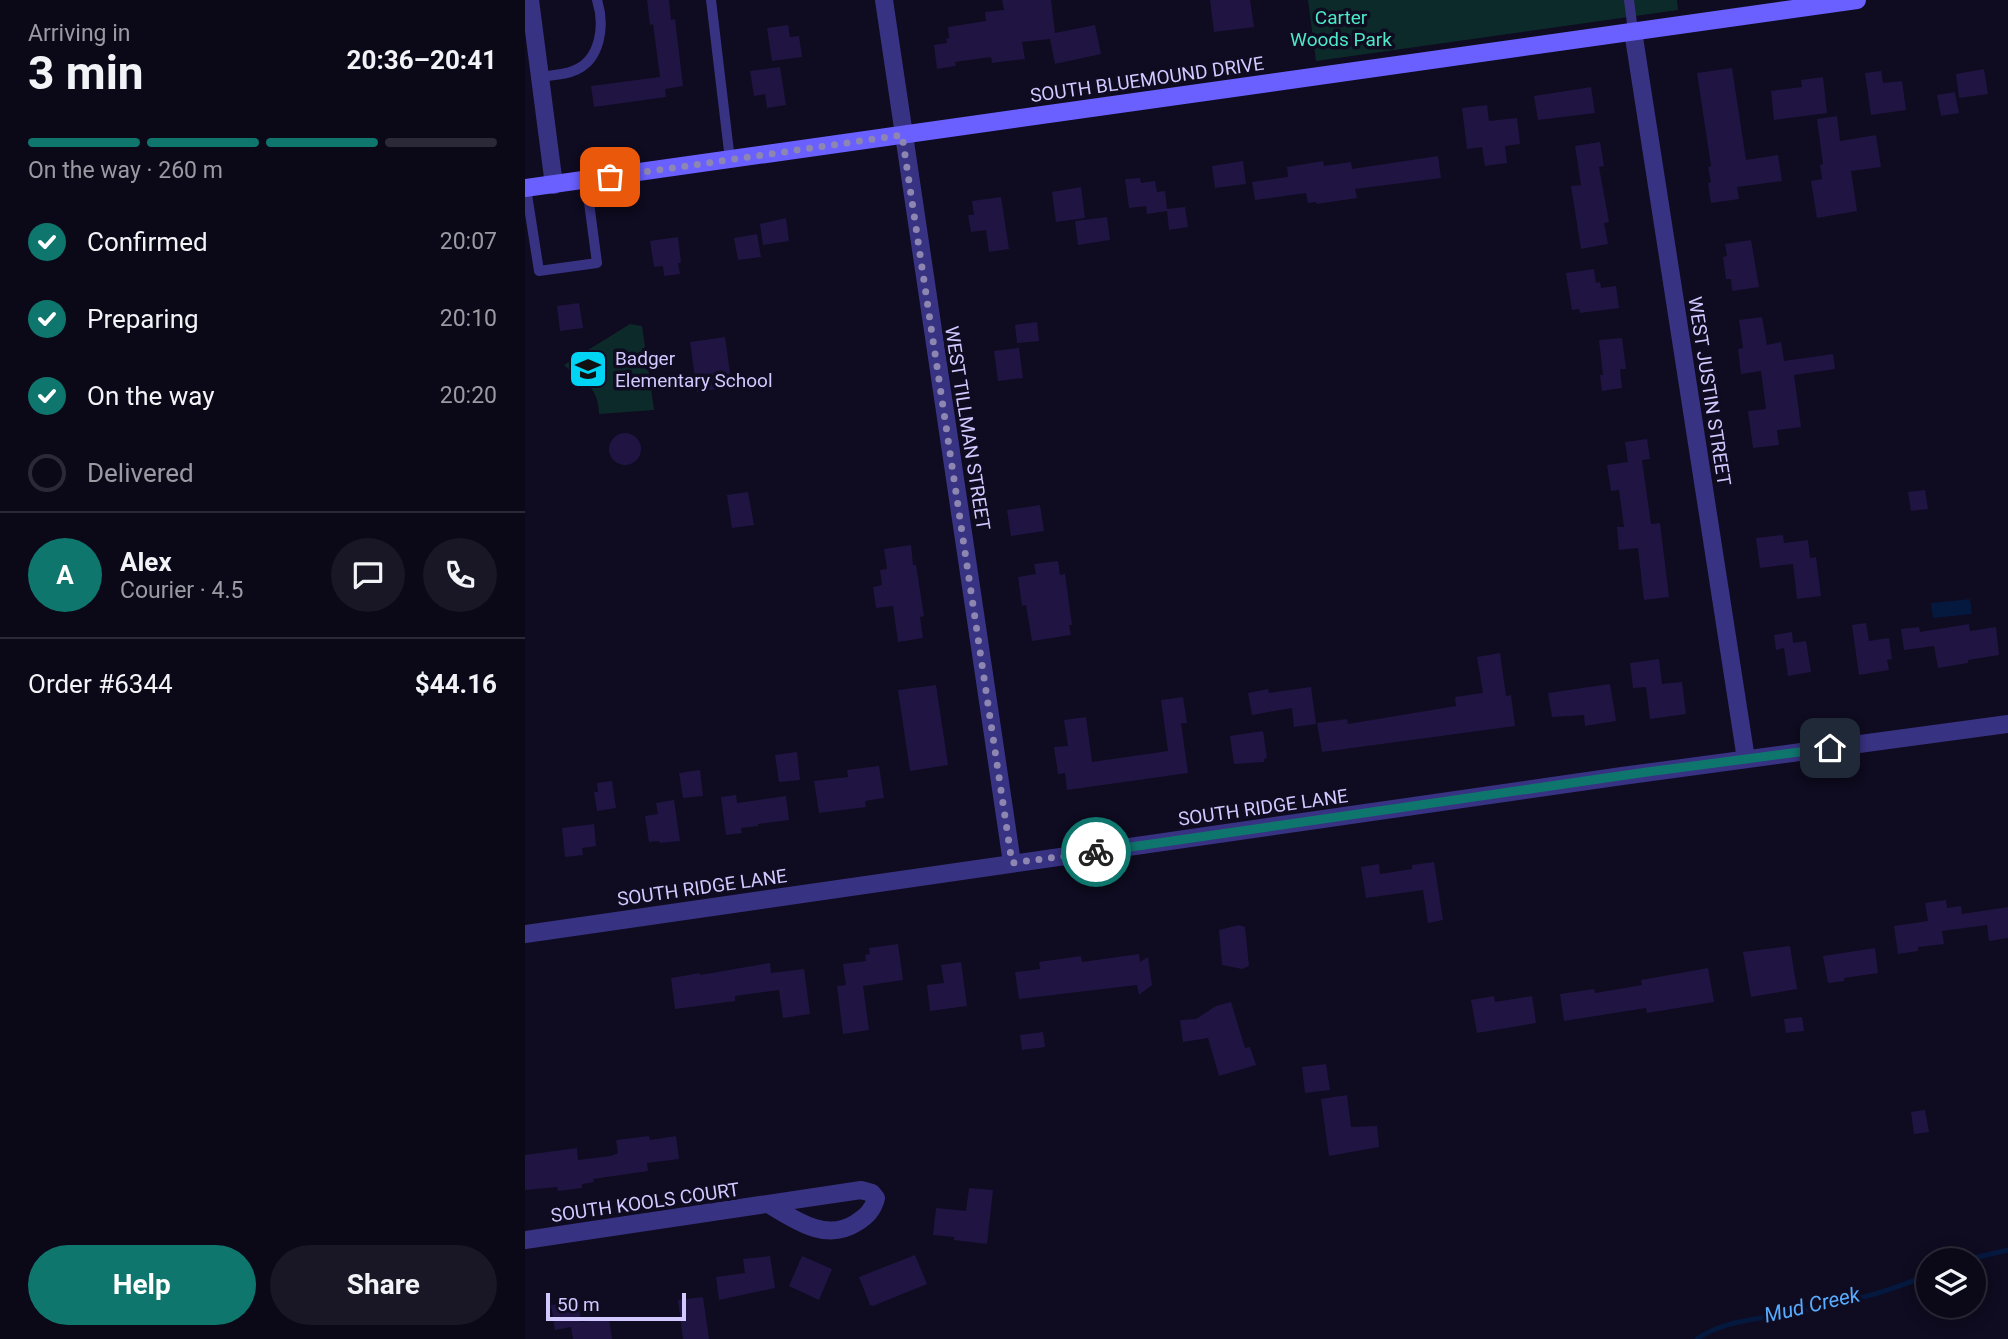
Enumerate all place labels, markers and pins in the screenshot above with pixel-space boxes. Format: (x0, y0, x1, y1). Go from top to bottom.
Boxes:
pin (580, 147, 640, 207)
place label: Badger Elementary School (615, 347, 773, 392)
school or university icon: Badger Elementary School (567, 348, 609, 390)
pin (1800, 718, 1860, 778)

